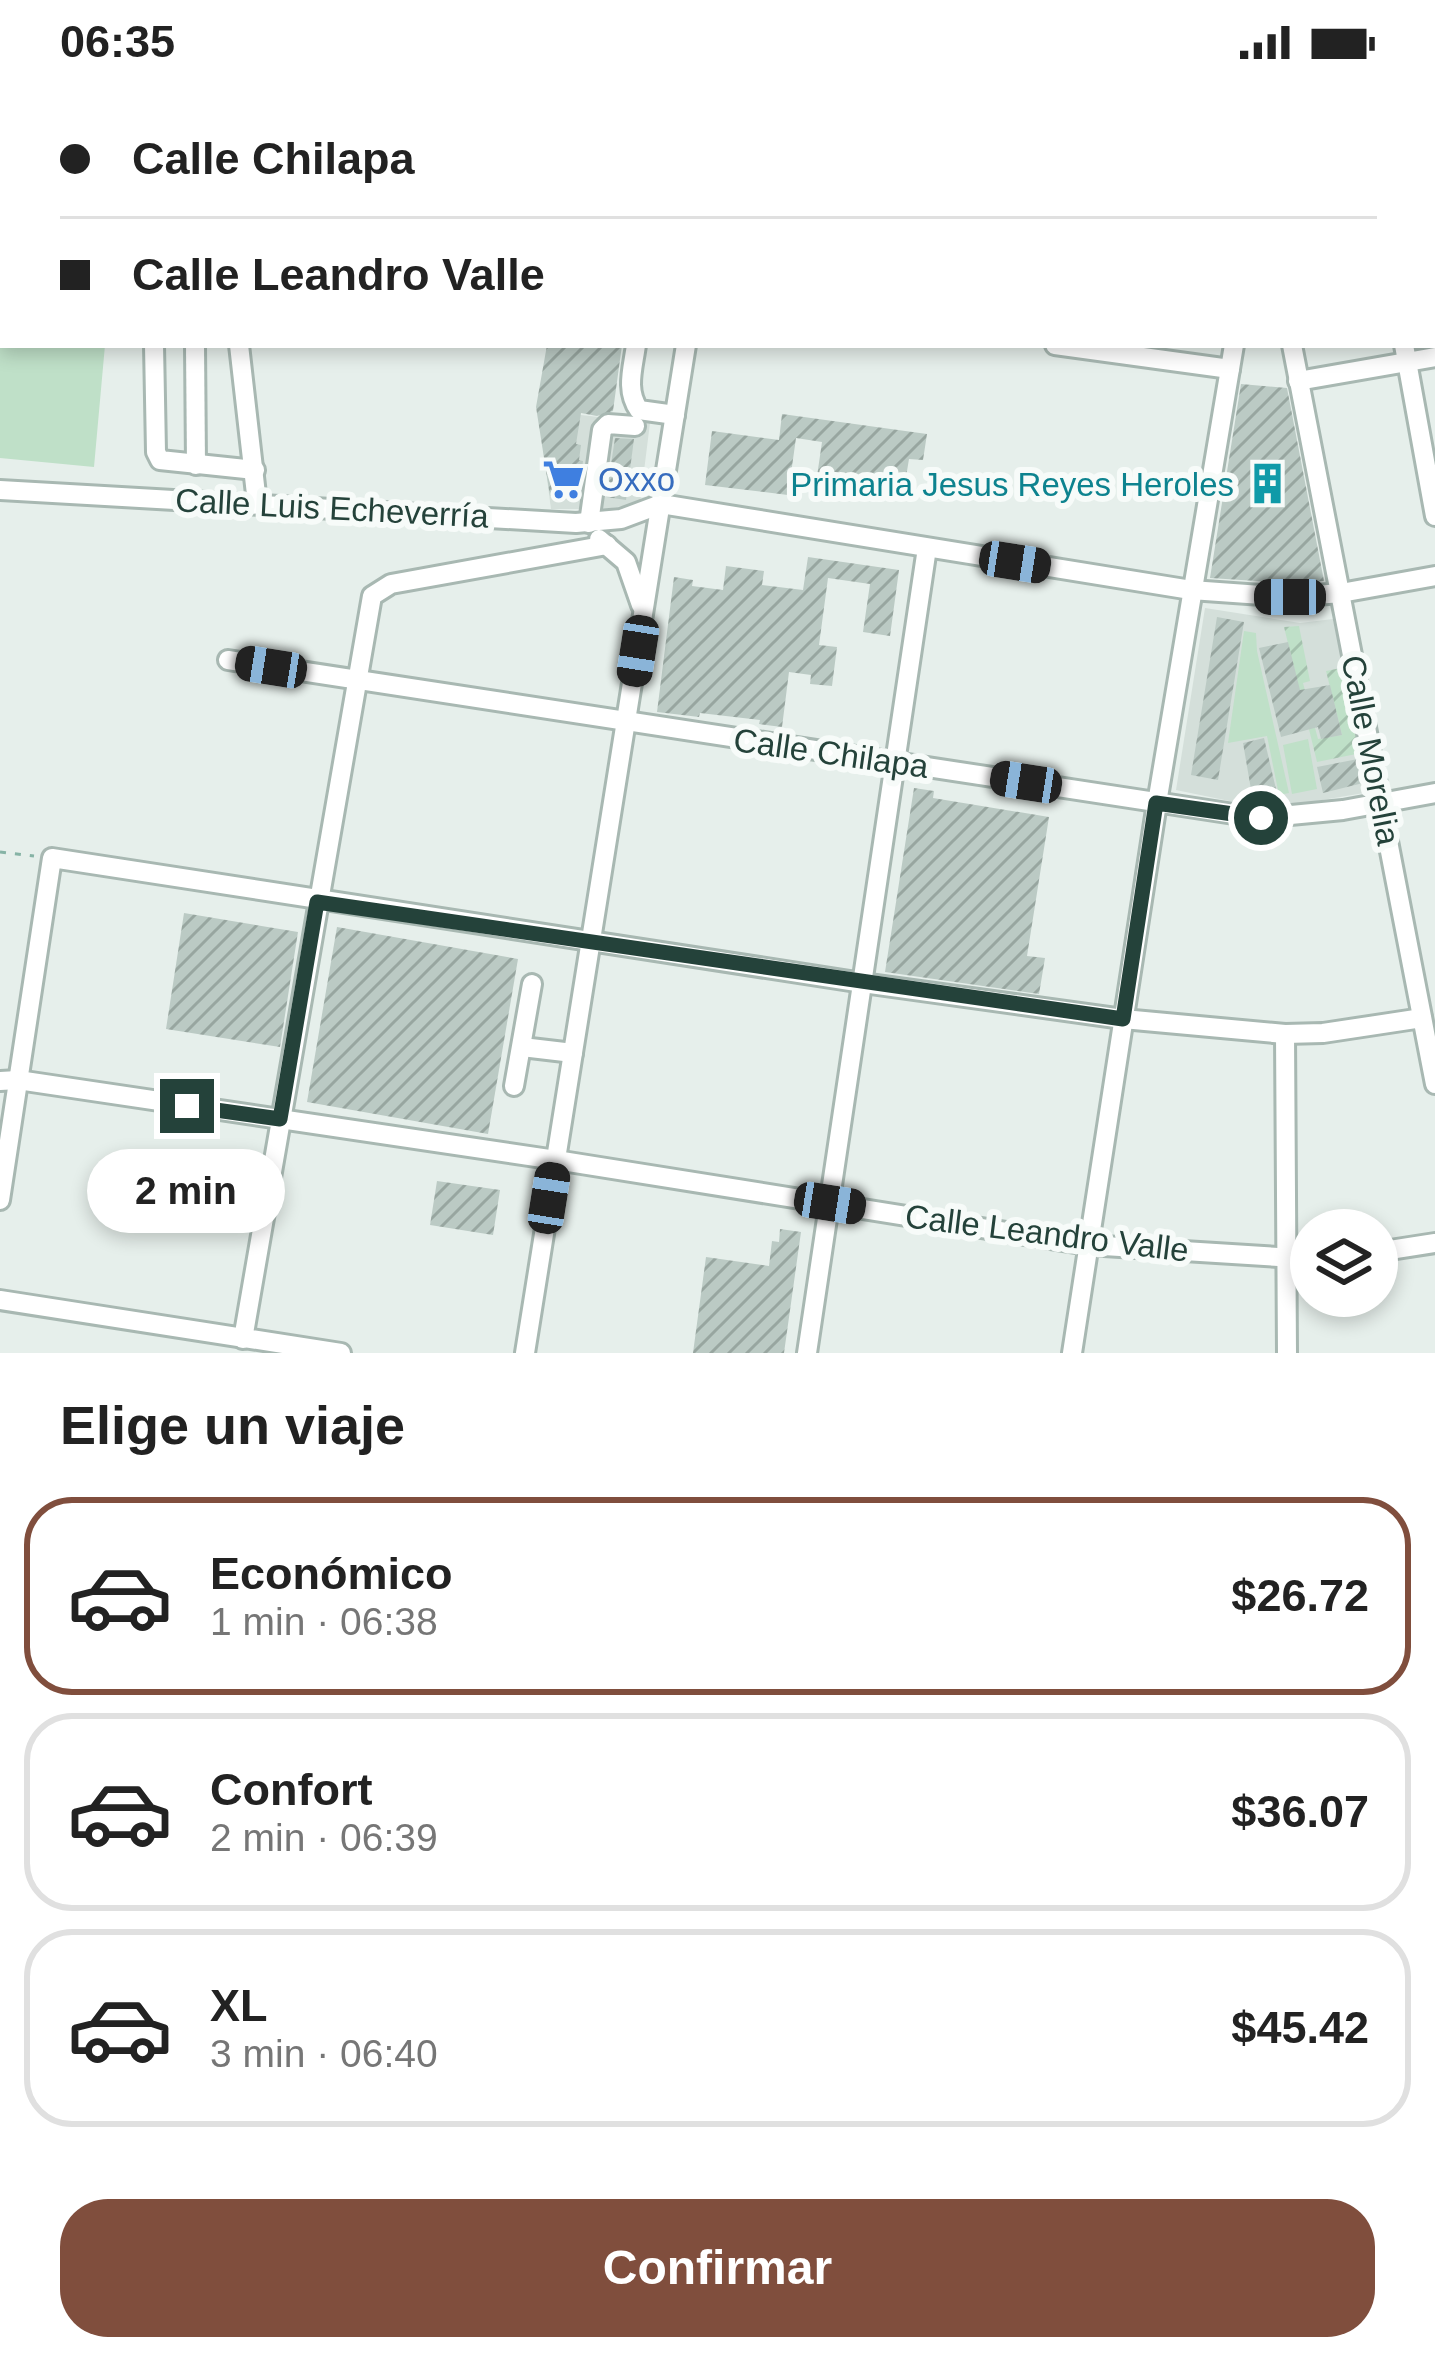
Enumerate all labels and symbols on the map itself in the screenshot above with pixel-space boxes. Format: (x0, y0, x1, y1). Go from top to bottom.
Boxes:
supermarket icon: Oxxo (541, 456, 587, 502)
place label: Oxxo (598, 461, 675, 498)
building icon: Primaria Jesus Reyes Heroles (1245, 461, 1291, 507)
place label: Primaria Jesus Reyes Heroles (790, 466, 1234, 503)
street label: Calle Luis Echeverría (174, 481, 490, 535)
car (977, 539, 1053, 585)
car (1254, 579, 1326, 615)
car (615, 613, 661, 689)
car (233, 644, 309, 690)
street label: Calle Morelia (1334, 652, 1408, 849)
street label: Calle Chilapa (731, 721, 931, 785)
car (988, 759, 1064, 805)
route start (1234, 791, 1288, 845)
route end (160, 1079, 214, 1133)
callout: 2 min (88, 1148, 286, 1232)
car (526, 1160, 572, 1236)
car (792, 1180, 868, 1226)
street label: Calle Leandro Valle (903, 1197, 1191, 1269)

